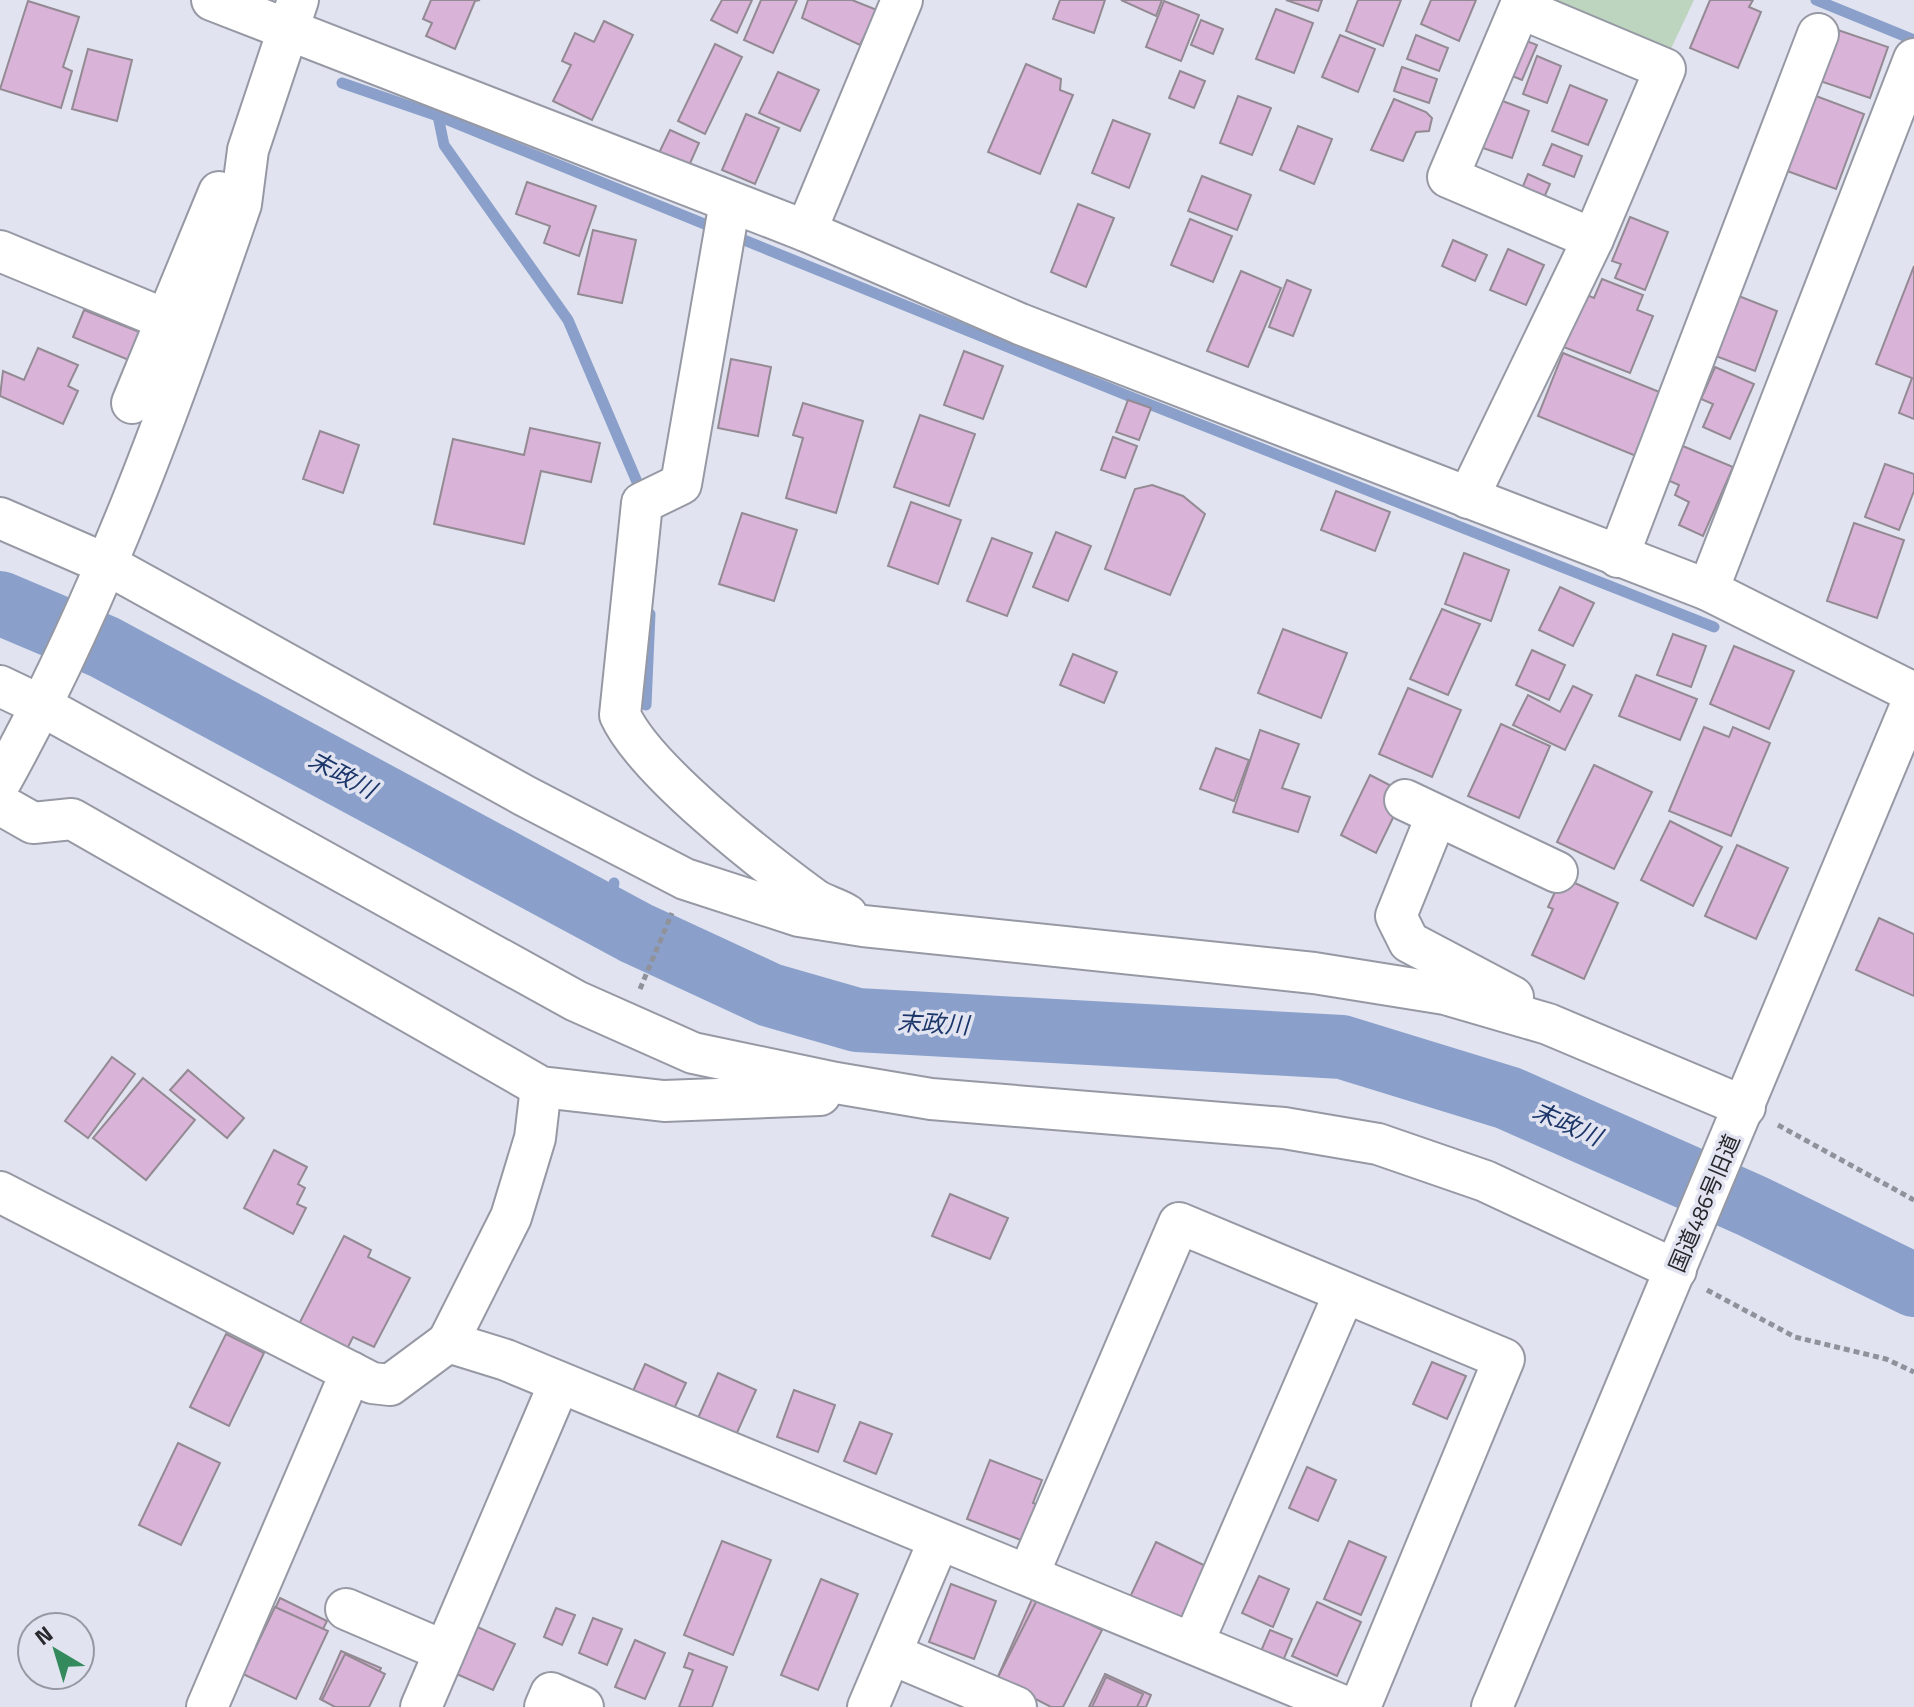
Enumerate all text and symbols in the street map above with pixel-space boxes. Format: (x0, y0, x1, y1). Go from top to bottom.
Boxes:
water label: 末政川 (302, 741, 385, 808)
water label: 末政川 (896, 1003, 973, 1043)
water label: 末政川 (1527, 1092, 1610, 1155)
street label: 国道486号旧道 (1660, 1129, 1748, 1277)
north arrow (16, 1611, 96, 1691)
text: N (27, 1617, 60, 1653)

